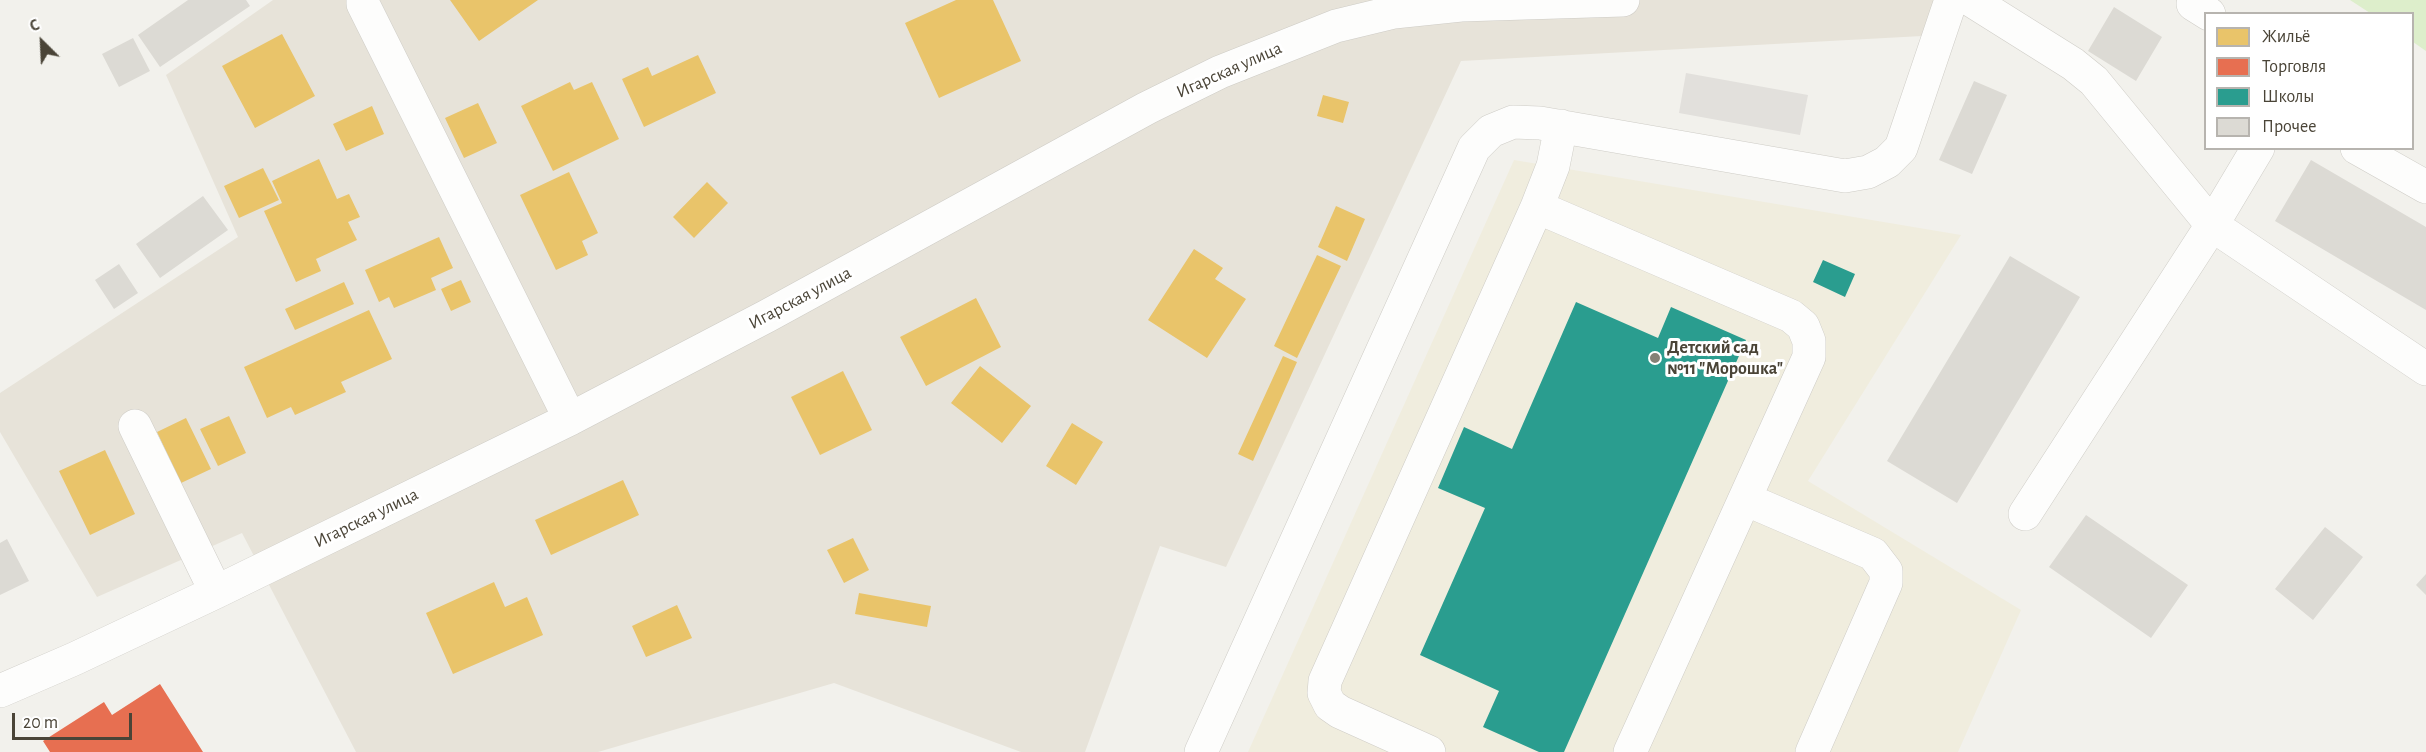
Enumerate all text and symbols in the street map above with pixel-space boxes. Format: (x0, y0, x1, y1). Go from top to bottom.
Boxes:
north arrow (12, 12, 72, 72)
legend (2204, 12, 2414, 150)
text: С (27, 16, 42, 35)
text: Жильё (2262, 28, 2310, 46)
street label: Игарская улица (1173, 37, 1285, 103)
text: Торговля (2262, 58, 2326, 76)
text: Школы (2262, 88, 2314, 106)
text: Прочее (2262, 118, 2317, 136)
street label: Игарская улица (745, 262, 855, 334)
place label: Детский сад №11 "Морошка" (1667, 337, 1783, 380)
marker: Детский сад №11 "Морошка" (1648, 351, 1662, 365)
street label: Игарская улица (310, 483, 422, 553)
scale bar (15, 701, 135, 739)
text: 20 m (23, 714, 58, 732)

